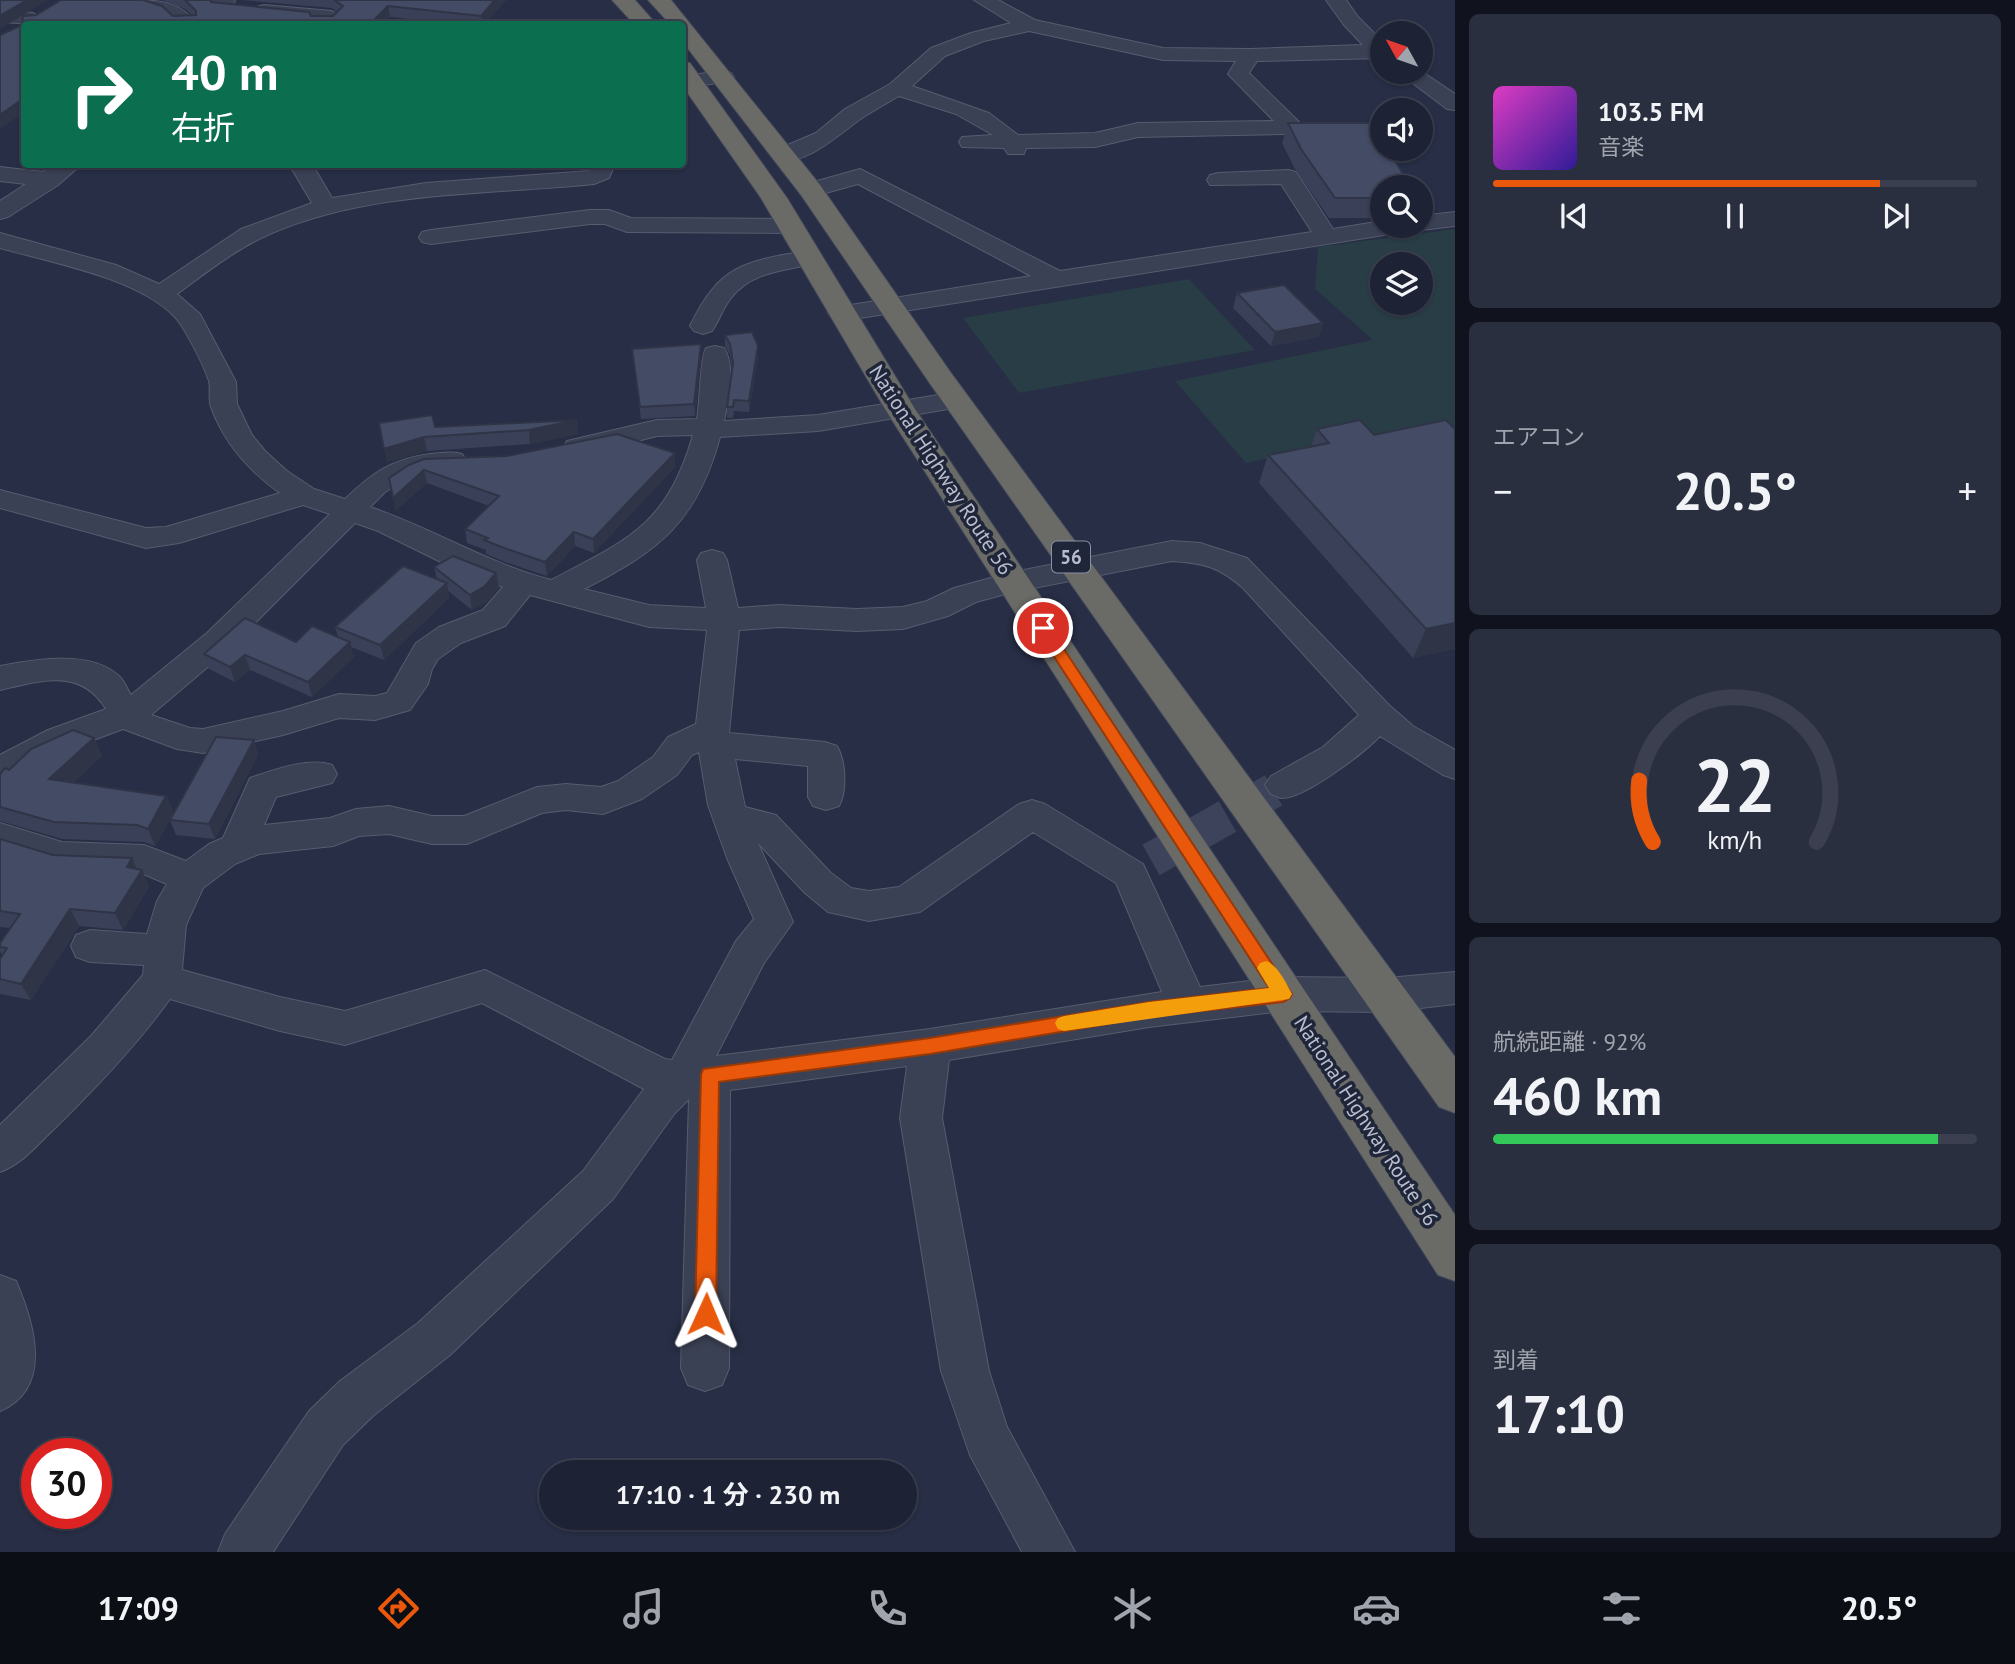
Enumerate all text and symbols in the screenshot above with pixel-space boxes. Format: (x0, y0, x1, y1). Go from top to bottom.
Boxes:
north arrow (1370, 21, 1433, 84)
map controls (1370, 21, 1433, 315)
text: 40 m (171, 40, 278, 104)
icon: right (56, 49, 147, 140)
text: 103.5 FM (1598, 95, 1704, 128)
button: sound (1370, 98, 1433, 161)
text: 右折 (171, 106, 235, 148)
text: 音楽 (1598, 132, 1644, 161)
button: search (1370, 175, 1433, 238)
icon: previous (1555, 197, 1593, 235)
icon: pause (1716, 197, 1754, 235)
icon: next (1877, 197, 1915, 235)
button: layers (1370, 252, 1433, 315)
street label: National Highway Route 56 (863, 360, 1020, 580)
text: エアコン (1493, 422, 1585, 451)
text: 20.5° (1673, 457, 1797, 524)
text: − (1493, 466, 1512, 515)
text: + (1958, 466, 1977, 515)
road number: 56 (1052, 542, 1090, 572)
pin (1013, 598, 1073, 658)
icon: arrive (1024, 609, 1062, 647)
text: 22 (1694, 738, 1776, 832)
text: km/h (1708, 824, 1762, 856)
street label: National Highway Route 56 (1288, 1011, 1445, 1231)
text: 航続距離 · 92% (1493, 1027, 1646, 1056)
text: 460 km (1493, 1062, 1662, 1129)
position arrow (669, 1277, 743, 1351)
text: 到着 (1493, 1345, 1539, 1374)
text: 17:10 (1493, 1380, 1625, 1447)
speed limit sign: 30 (21, 1438, 112, 1529)
text: 17:10 · 1 分 · 230 m (616, 1478, 840, 1511)
icon: directions (374, 1584, 423, 1633)
icon: music (619, 1584, 668, 1633)
icon: phone (863, 1584, 912, 1633)
icon: climate (1108, 1584, 1157, 1633)
icon: car (1352, 1584, 1401, 1633)
icon: filters (1597, 1584, 1646, 1633)
text: 17:09 (98, 1587, 179, 1629)
text: 20.5° (1841, 1587, 1917, 1629)

